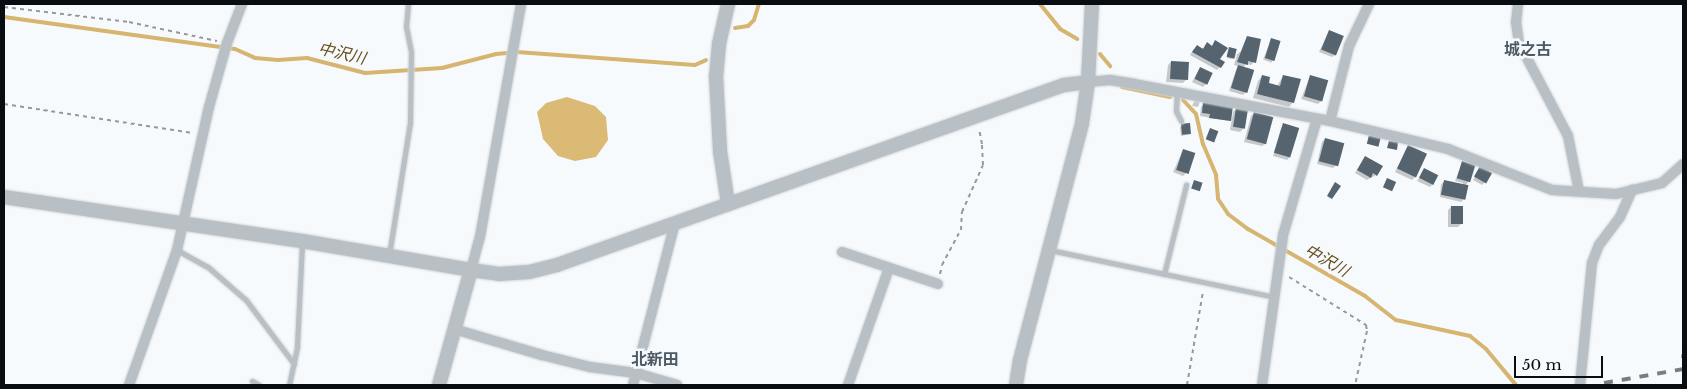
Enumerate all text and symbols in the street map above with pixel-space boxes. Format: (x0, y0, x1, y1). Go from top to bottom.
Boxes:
water label: 中沢川 (316, 38, 368, 68)
district label: 城之古 (1504, 39, 1552, 59)
water label: 中沢川 (1301, 240, 1353, 280)
scale bar (1517, 346, 1606, 378)
district label: 北新田 (631, 349, 679, 369)
text: 50 m (1522, 355, 1562, 374)

